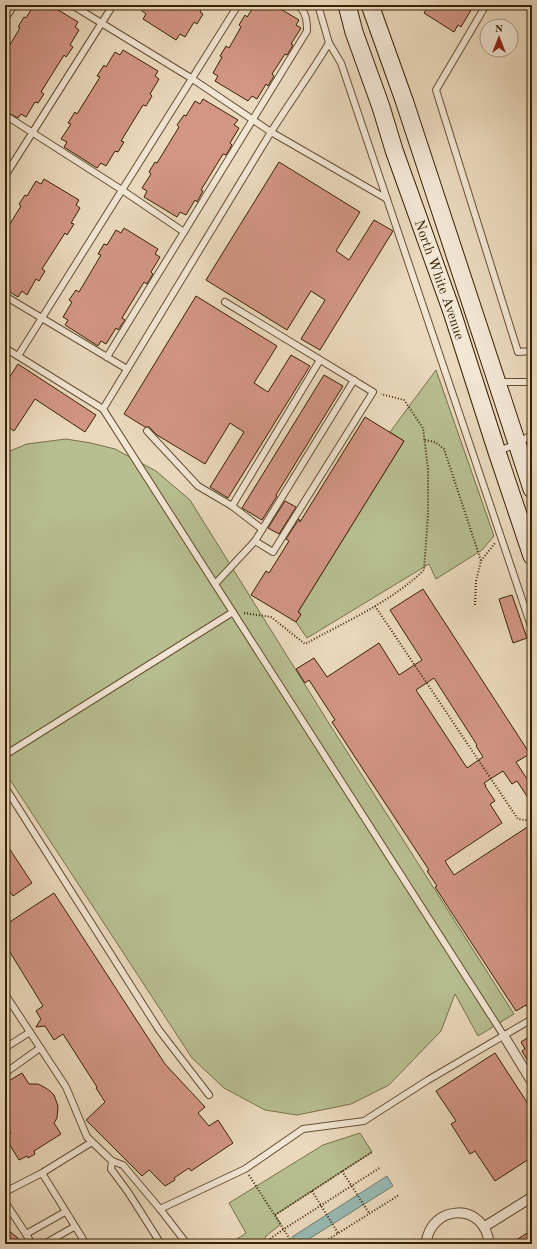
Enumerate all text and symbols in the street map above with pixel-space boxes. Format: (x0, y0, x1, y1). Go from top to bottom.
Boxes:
north arrow (479, 18, 519, 58)
text: N (495, 24, 504, 35)
street label: North White Avenue (412, 218, 466, 342)

